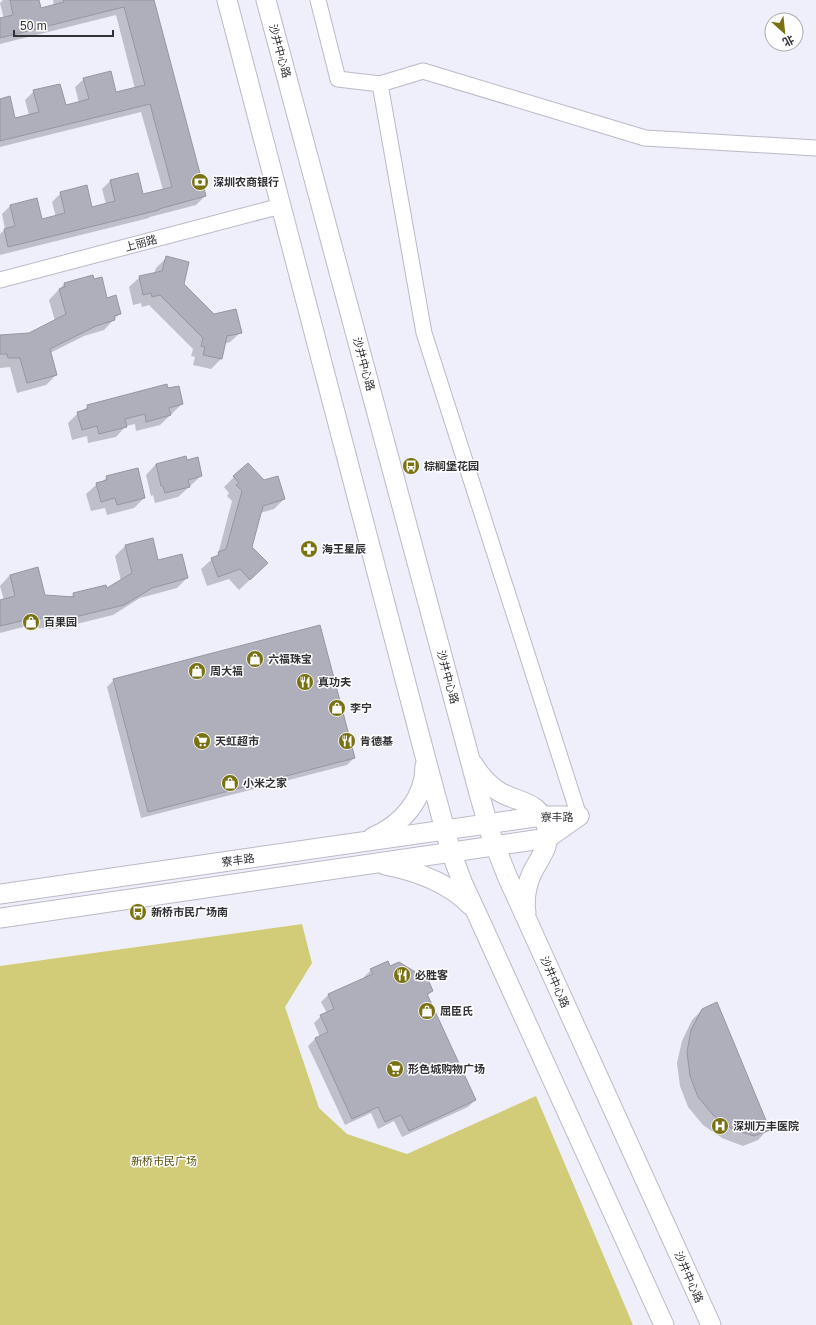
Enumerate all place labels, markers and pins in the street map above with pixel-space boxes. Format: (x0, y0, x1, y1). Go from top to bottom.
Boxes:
bank icon: 深圳农商银行 (190, 172, 210, 192)
place label: 深圳农商银行 (213, 176, 279, 188)
bus stop icon: 棕榈堡花园 (401, 456, 421, 476)
place label: 棕榈堡花园 (424, 460, 479, 472)
pharmacy icon: 海王星辰 (299, 539, 319, 559)
place label: 海王星辰 (322, 543, 366, 555)
shop icon: 百果园 (21, 612, 41, 632)
place label: 百果园 (44, 616, 77, 628)
shop icon: 六福珠宝 (245, 649, 265, 669)
place label: 六福珠宝 (268, 653, 312, 665)
shop icon: 周大福 (187, 661, 207, 681)
place label: 周大福 (210, 665, 243, 677)
restaurant icon: 真功夫 (295, 672, 315, 692)
place label: 真功夫 (318, 676, 351, 688)
shop icon: 李宁 (327, 698, 347, 718)
place label: 李宁 (350, 702, 372, 714)
supermarket icon: 天虹超市 (192, 731, 212, 751)
restaurant icon: 肯德基 (337, 731, 357, 751)
place label: 天虹超市 (215, 735, 259, 747)
place label: 肯德基 (360, 735, 393, 747)
shop icon: 小米之家 (220, 773, 240, 793)
place label: 小米之家 (243, 777, 287, 789)
bus stop icon: 新桥市民广场南 (128, 902, 148, 922)
place label: 新桥市民广场南 (151, 906, 228, 918)
restaurant icon: 必胜客 (392, 965, 412, 985)
place label: 必胜客 (415, 969, 448, 981)
shop icon: 屈臣氏 (417, 1001, 437, 1021)
place label: 屈臣氏 (440, 1005, 473, 1017)
supermarket icon: 形色城购物广场 (385, 1059, 405, 1079)
place label: 形色城购物广场 (408, 1063, 485, 1075)
hospital icon: 深圳万丰医院 (710, 1116, 730, 1136)
place label: 深圳万丰医院 (733, 1120, 799, 1132)

